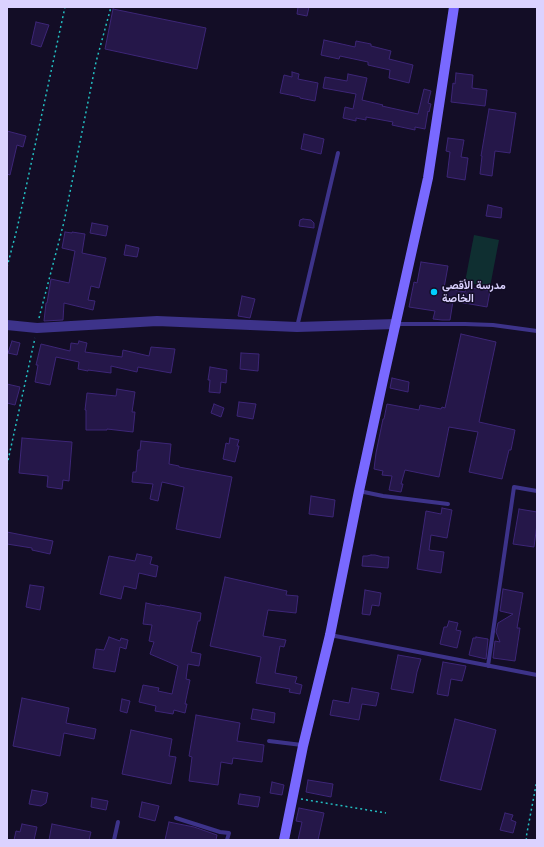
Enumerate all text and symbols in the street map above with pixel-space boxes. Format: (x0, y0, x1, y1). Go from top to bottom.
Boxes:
place label: مدرسة الأقصى الخاصة (442, 279, 506, 305)
marker: مدرسة الأقصى الخاصة (429, 287, 439, 297)

